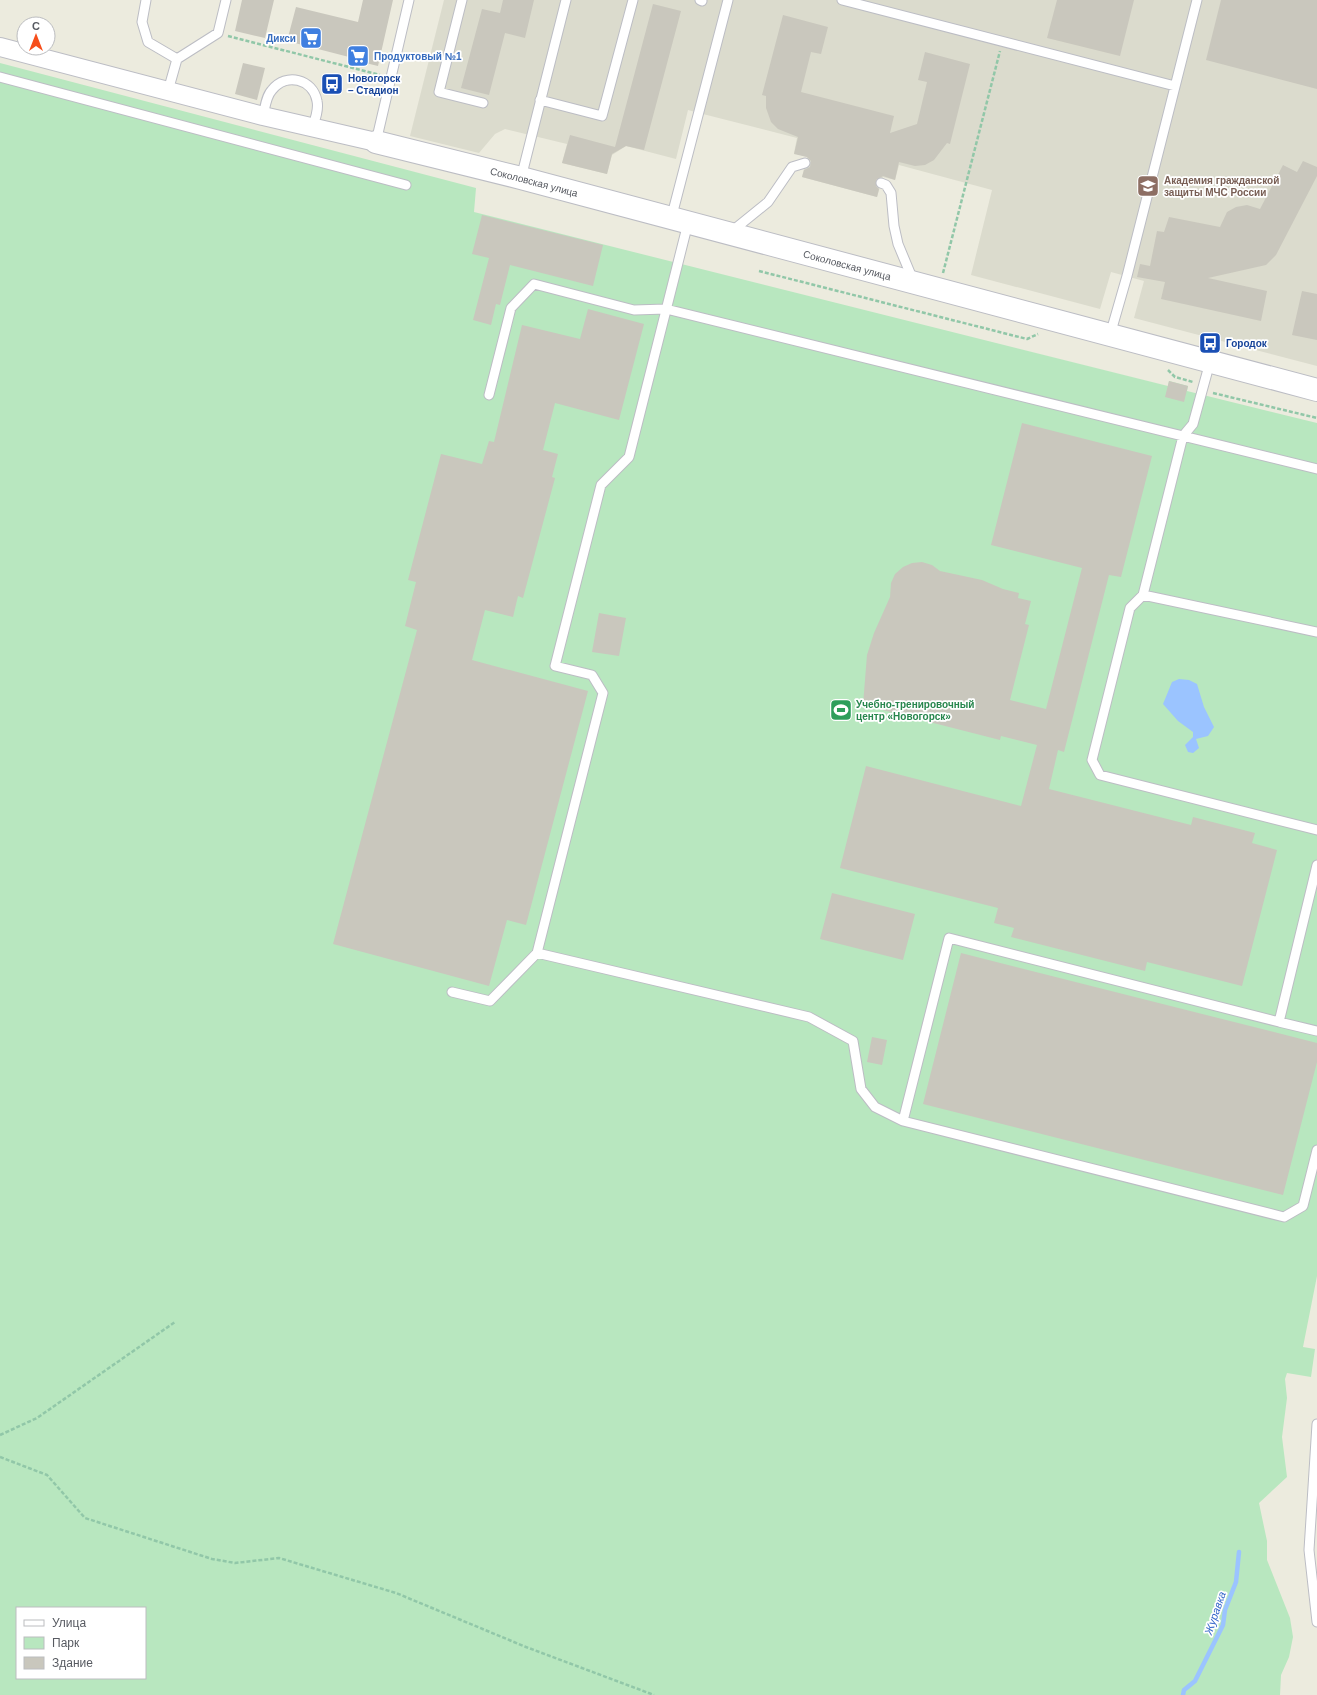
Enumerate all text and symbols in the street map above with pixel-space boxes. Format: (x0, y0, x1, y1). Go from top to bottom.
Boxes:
north arrow (16, 16, 56, 56)
text: С (32, 20, 40, 32)
supermarket icon: Дикси (298, 25, 324, 51)
place label: Дикси (266, 33, 296, 44)
supermarket icon: Продуктовый №1 (345, 43, 371, 69)
place label: Продуктовый №1 (374, 51, 462, 62)
bus stop icon: Новогорск – Стадион (319, 71, 345, 97)
place label: Новогорск – Стадион (348, 73, 401, 96)
street label: Соколовская улица (489, 166, 579, 199)
school or university icon: Академия гражданской защиты МЧС России (1135, 173, 1161, 199)
place label: Академия гражданской защиты МЧС России (1164, 175, 1279, 198)
street label: Соколовская улица (802, 248, 893, 282)
bus stop icon: Городок (1197, 330, 1223, 356)
place label: Городок (1226, 338, 1268, 349)
sports icon: Учебно-тренировочный центр «Новогорск» (828, 697, 854, 723)
place label: Учебно-тренировочный центр «Новогорск» (856, 699, 975, 722)
water label: Журавка (1202, 1590, 1228, 1637)
legend (16, 1607, 146, 1679)
text: Улица (52, 1616, 86, 1630)
text: Парк (52, 1636, 80, 1650)
text: Здание (52, 1656, 93, 1670)

